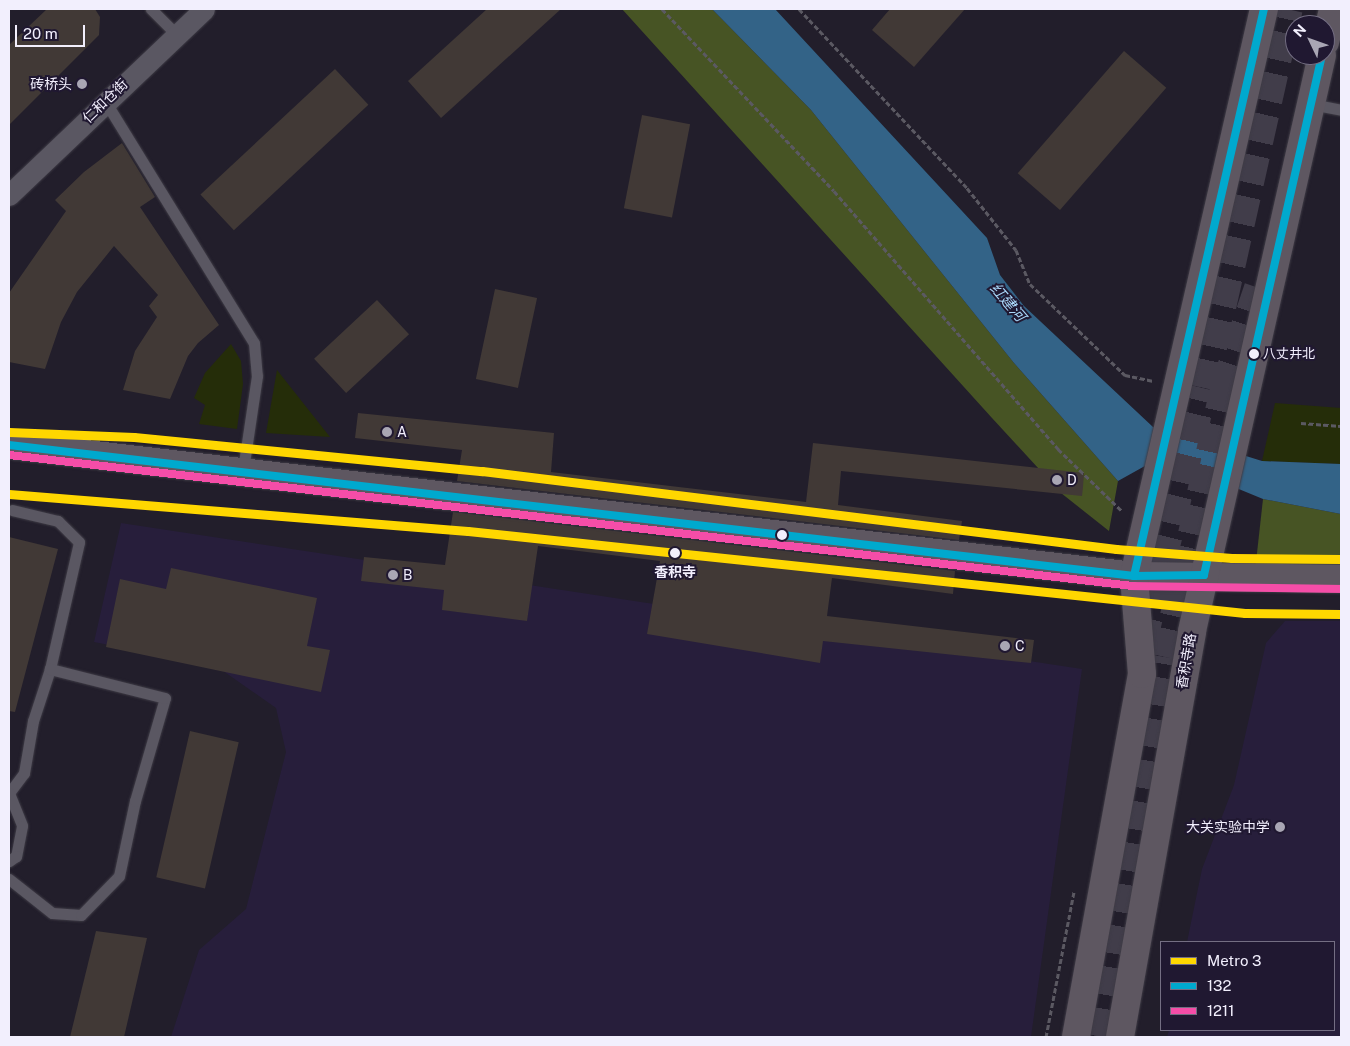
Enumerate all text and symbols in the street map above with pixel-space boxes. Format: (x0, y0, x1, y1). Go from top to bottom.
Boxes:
scale bar (18, 15, 88, 47)
north arrow (1285, 15, 1335, 65)
text: N (1290, 21, 1309, 40)
text: 20 m (23, 25, 58, 42)
place label: 砖桥头 (30, 76, 72, 92)
street label: 仁和仓街 (79, 76, 131, 126)
marker: 砖桥头 (76, 78, 88, 90)
water label: 红建河 (986, 279, 1030, 325)
place label: 八丈井北 (1263, 346, 1315, 362)
marker: 八丈井北 (1249, 349, 1259, 359)
place label: A (397, 424, 407, 440)
marker: A (381, 426, 393, 438)
place label: D (1067, 472, 1077, 488)
marker: D (1051, 474, 1063, 486)
unlabelled marker (777, 530, 787, 540)
marker: 香积寺 (666, 544, 684, 562)
place label: 香积寺 (654, 564, 696, 580)
place label: B (403, 567, 412, 583)
marker: B (387, 569, 399, 581)
street label: 香积寺路 (1173, 632, 1199, 690)
place label: C (1015, 638, 1025, 654)
marker: C (999, 640, 1011, 652)
place label: 大关实验中学 (1186, 819, 1270, 835)
marker: 大关实验中学 (1274, 821, 1286, 833)
legend (1160, 941, 1335, 1031)
text: Metro 3 (1207, 952, 1261, 969)
text: 132 (1207, 977, 1232, 994)
text: 1211 (1207, 1002, 1234, 1019)

